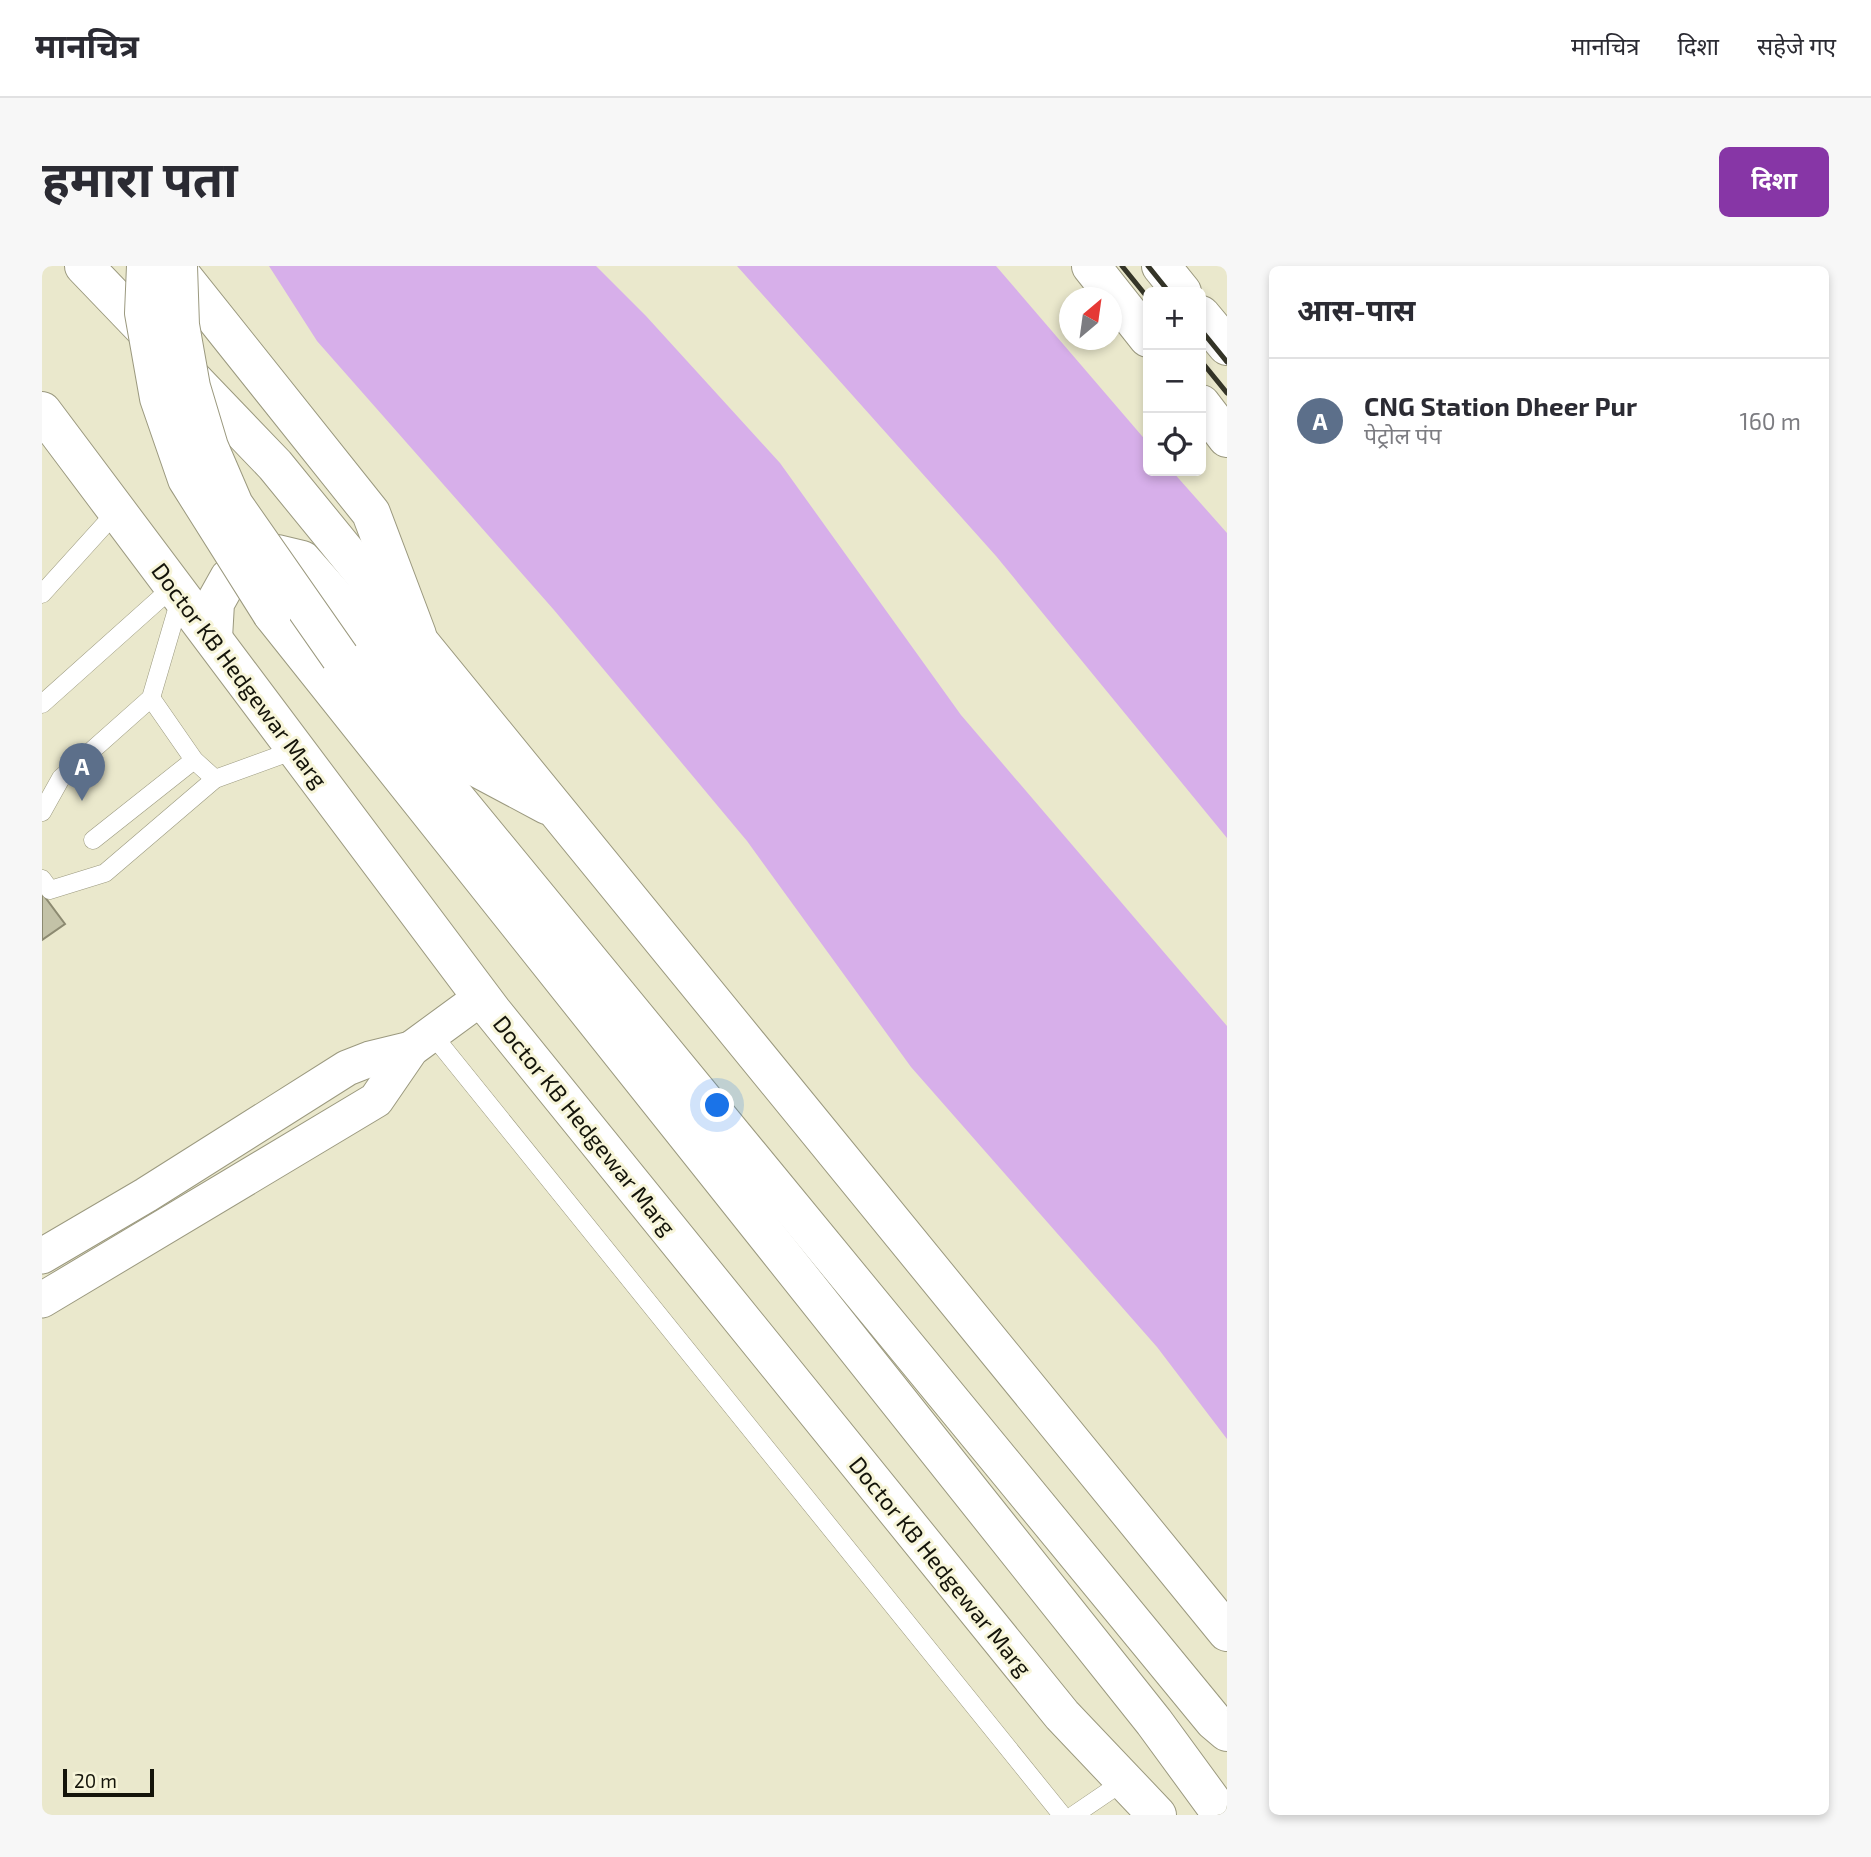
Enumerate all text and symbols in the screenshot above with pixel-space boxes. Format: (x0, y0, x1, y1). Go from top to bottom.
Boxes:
text: मानचित्र (35, 25, 139, 65)
text: मानचित्र (1571, 31, 1640, 60)
text: दिशा (1678, 31, 1719, 60)
text: सहेजे गए (1757, 31, 1836, 60)
button: दिशा (1719, 147, 1829, 217)
text: हमारा पता (42, 148, 238, 207)
north arrow (1059, 287, 1122, 350)
map controls (1143, 287, 1206, 476)
button: + (1143, 287, 1206, 350)
text: आस-पास (1297, 291, 1415, 327)
button: − (1143, 350, 1206, 413)
text: CNG Station Dheer Pur (1364, 390, 1637, 421)
text: A (1312, 407, 1328, 435)
text: 160 m (1740, 407, 1801, 435)
button: locate (1143, 413, 1206, 476)
text: पेट्रोल पंप (1364, 421, 1441, 449)
street label: Doctor KB Hedgewar Marg (146, 557, 334, 793)
pin: A (59, 743, 105, 801)
street label: Doctor KB Hedgewar Marg (488, 1010, 682, 1241)
your location (700, 1088, 734, 1122)
street label: Doctor KB Hedgewar Marg (844, 1451, 1038, 1682)
scale bar (63, 1766, 154, 1798)
text: 20 m (74, 1769, 117, 1792)

